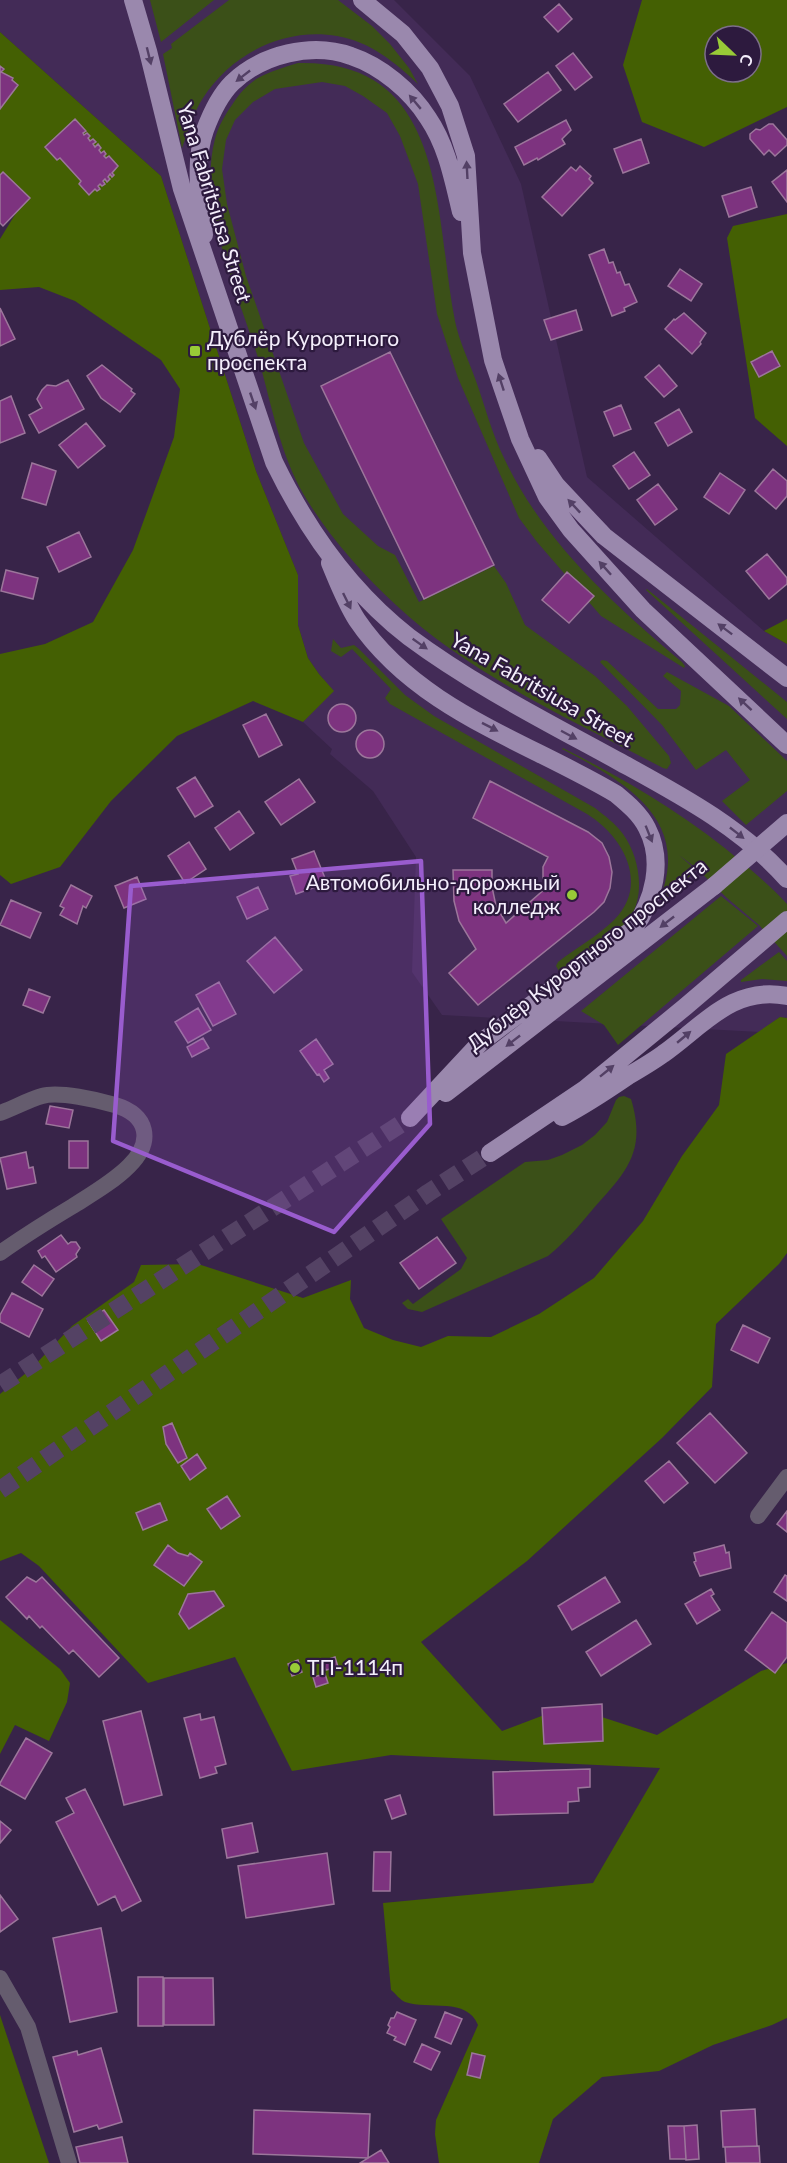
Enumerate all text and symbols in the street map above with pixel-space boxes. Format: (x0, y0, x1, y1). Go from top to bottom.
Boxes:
north arrow (703, 24, 763, 84)
one-way arrow (145, 47, 155, 65)
text: С (736, 51, 758, 69)
one-way arrow (235, 69, 250, 81)
one-way arrow (409, 95, 422, 110)
street label: Yana Fabritsiusa Street (173, 100, 258, 306)
one-way arrow (462, 160, 471, 179)
place label: Дублёр Курортного проспекта (207, 325, 399, 374)
marker: Дублёр Курортного проспекта (188, 344, 202, 358)
one-way arrow (495, 373, 505, 391)
one-way arrow (249, 392, 259, 410)
one-way arrow (567, 498, 581, 513)
one-way arrow (599, 561, 612, 576)
one-way arrow (342, 592, 352, 609)
one-way arrow (717, 623, 732, 635)
street label: Yana Fabritsiusa Street (447, 626, 639, 752)
one-way arrow (411, 638, 427, 650)
one-way arrow (738, 698, 753, 711)
one-way arrow (482, 722, 499, 732)
one-way arrow (561, 730, 578, 740)
one-way arrow (644, 825, 654, 843)
one-way arrow (729, 827, 745, 840)
street label: Дублёр Курортного проспекта (461, 852, 711, 1055)
place label: Автомобильно-дорожный колледж (306, 869, 560, 918)
marker: Автомобильно-дорожный колледж (565, 888, 579, 902)
one-way arrow (660, 916, 675, 928)
one-way arrow (676, 1031, 691, 1044)
one-way arrow (505, 1035, 521, 1047)
one-way arrow (599, 1065, 615, 1078)
place label: ТП-1114п (307, 1654, 403, 1679)
marker: ТП-1114п (288, 1661, 302, 1675)

